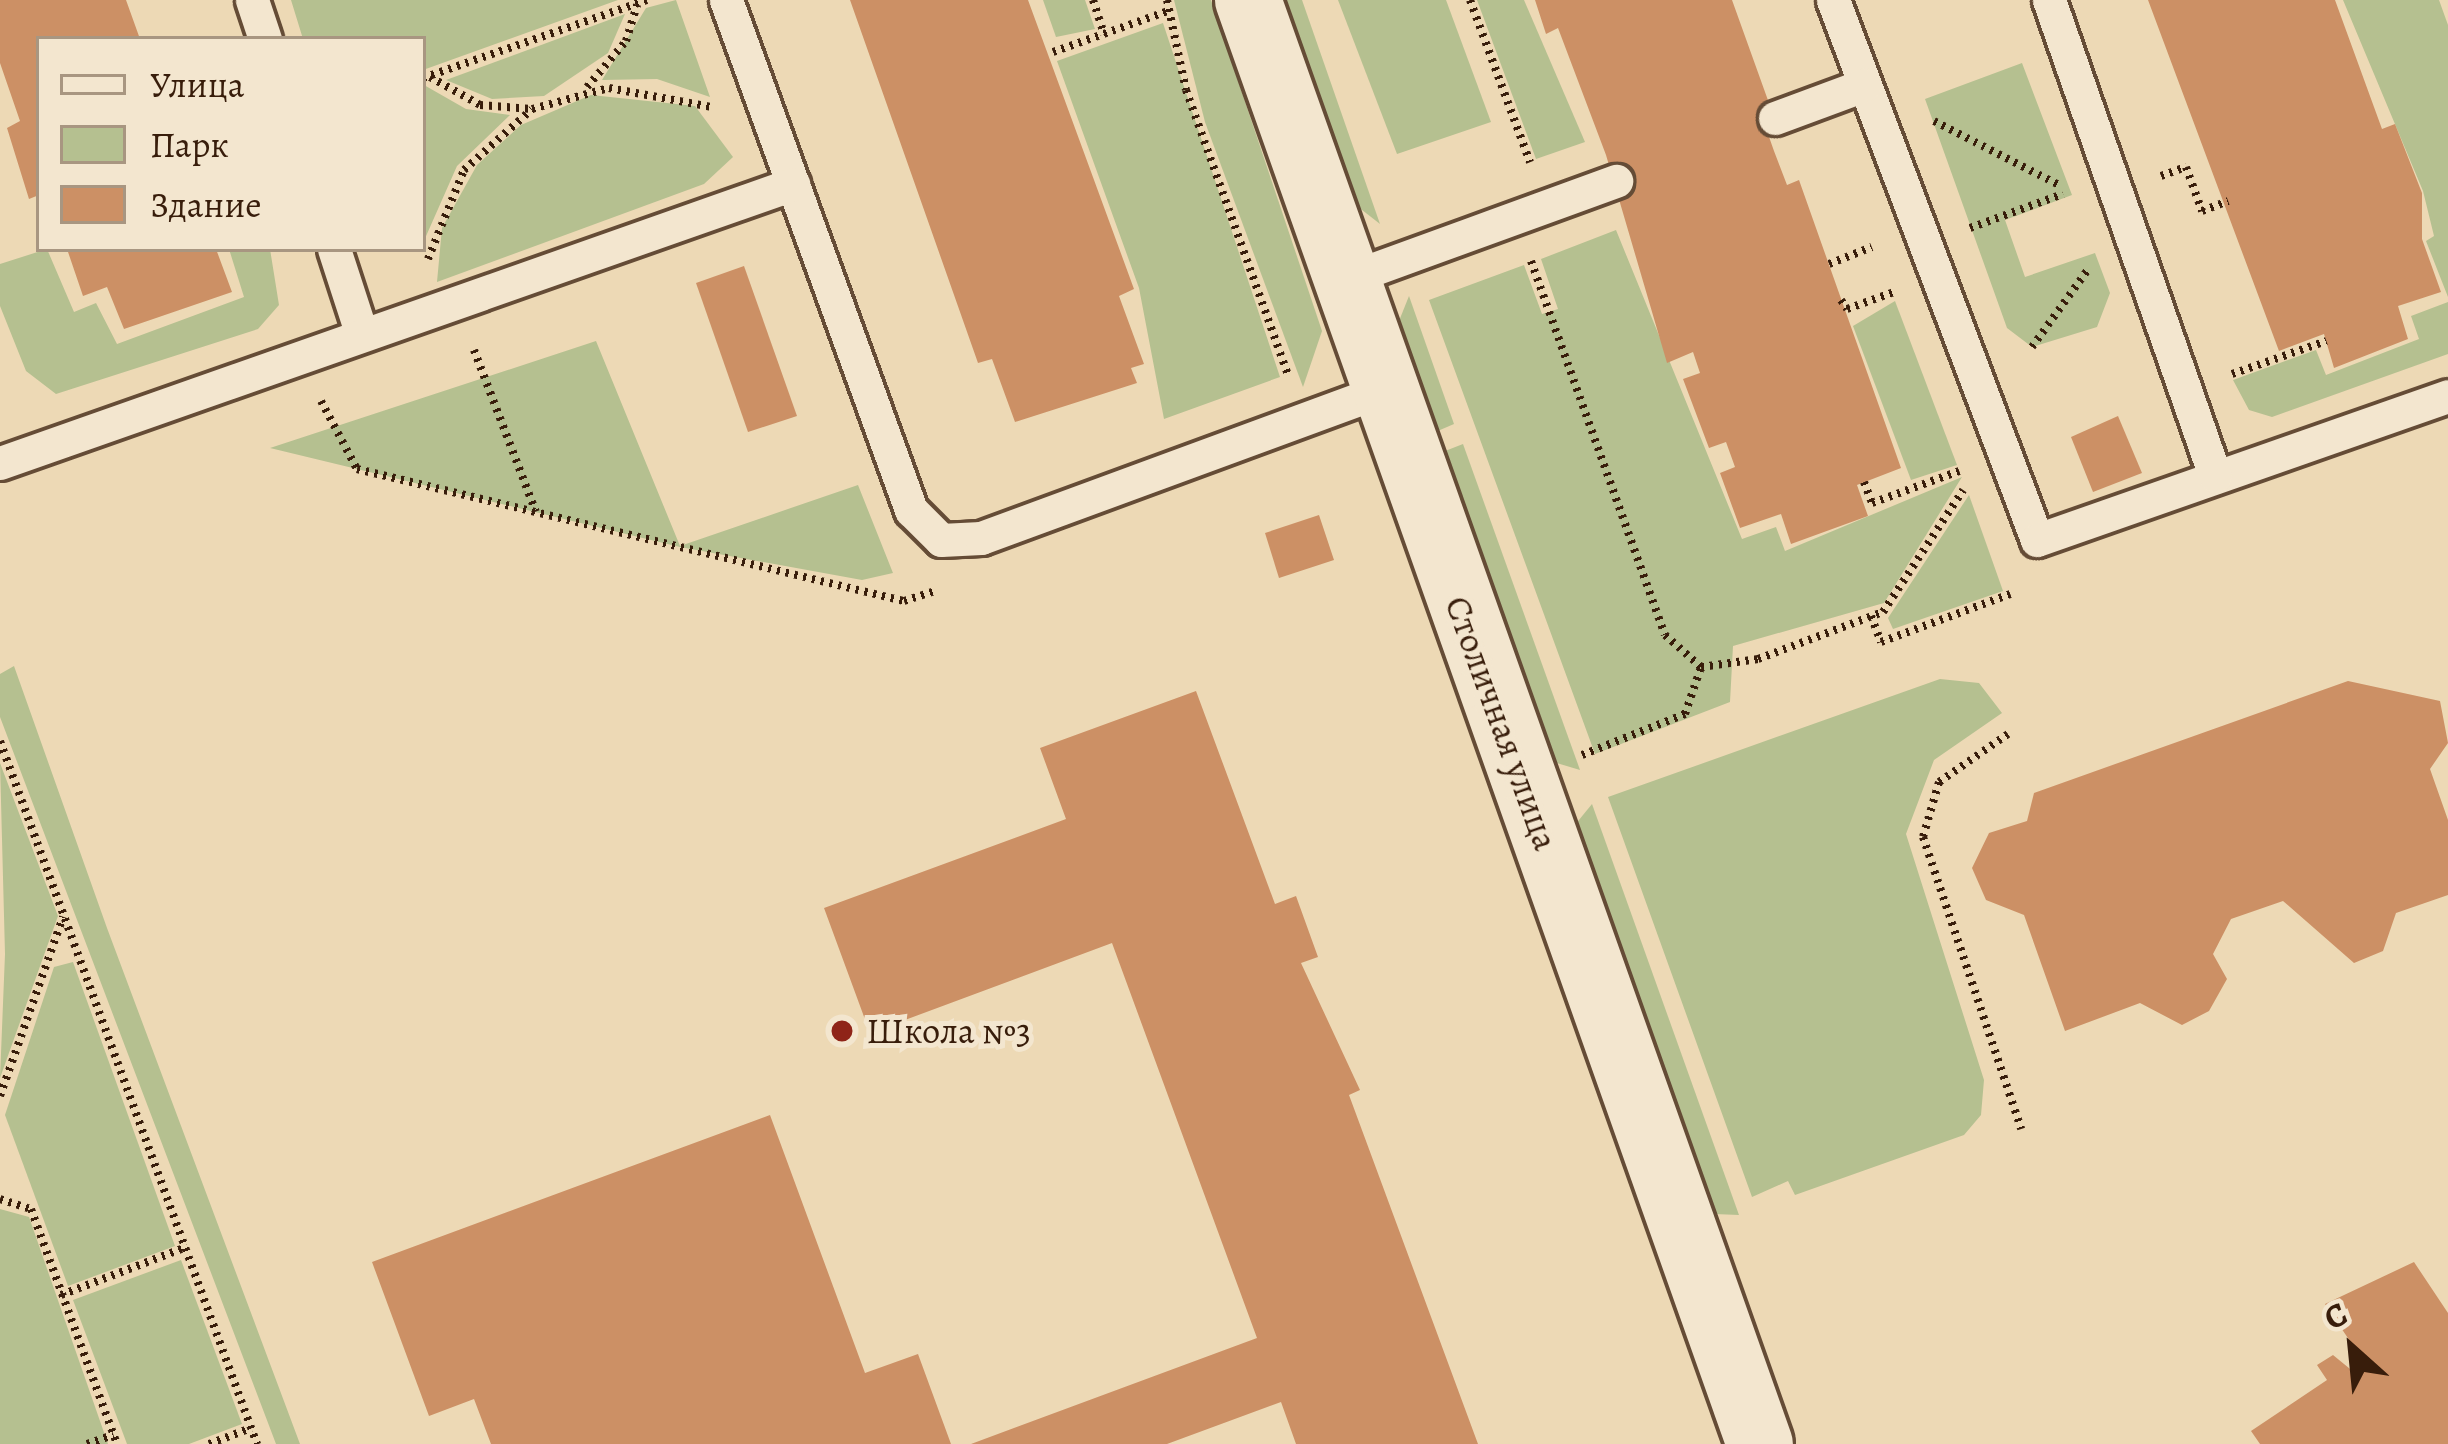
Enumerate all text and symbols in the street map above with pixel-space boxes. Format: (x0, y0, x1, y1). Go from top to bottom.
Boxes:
legend (36, 36, 426, 252)
text: Улица (150, 60, 244, 109)
text: Парк (150, 120, 229, 169)
text: Здание (150, 180, 262, 229)
street label: Столичная улица (1436, 590, 1568, 856)
place label: Школа №3 (866, 1009, 1031, 1053)
marker: Школа №3 (829, 1018, 855, 1044)
north arrow (2292, 1288, 2412, 1408)
text: С (2316, 1291, 2355, 1340)

